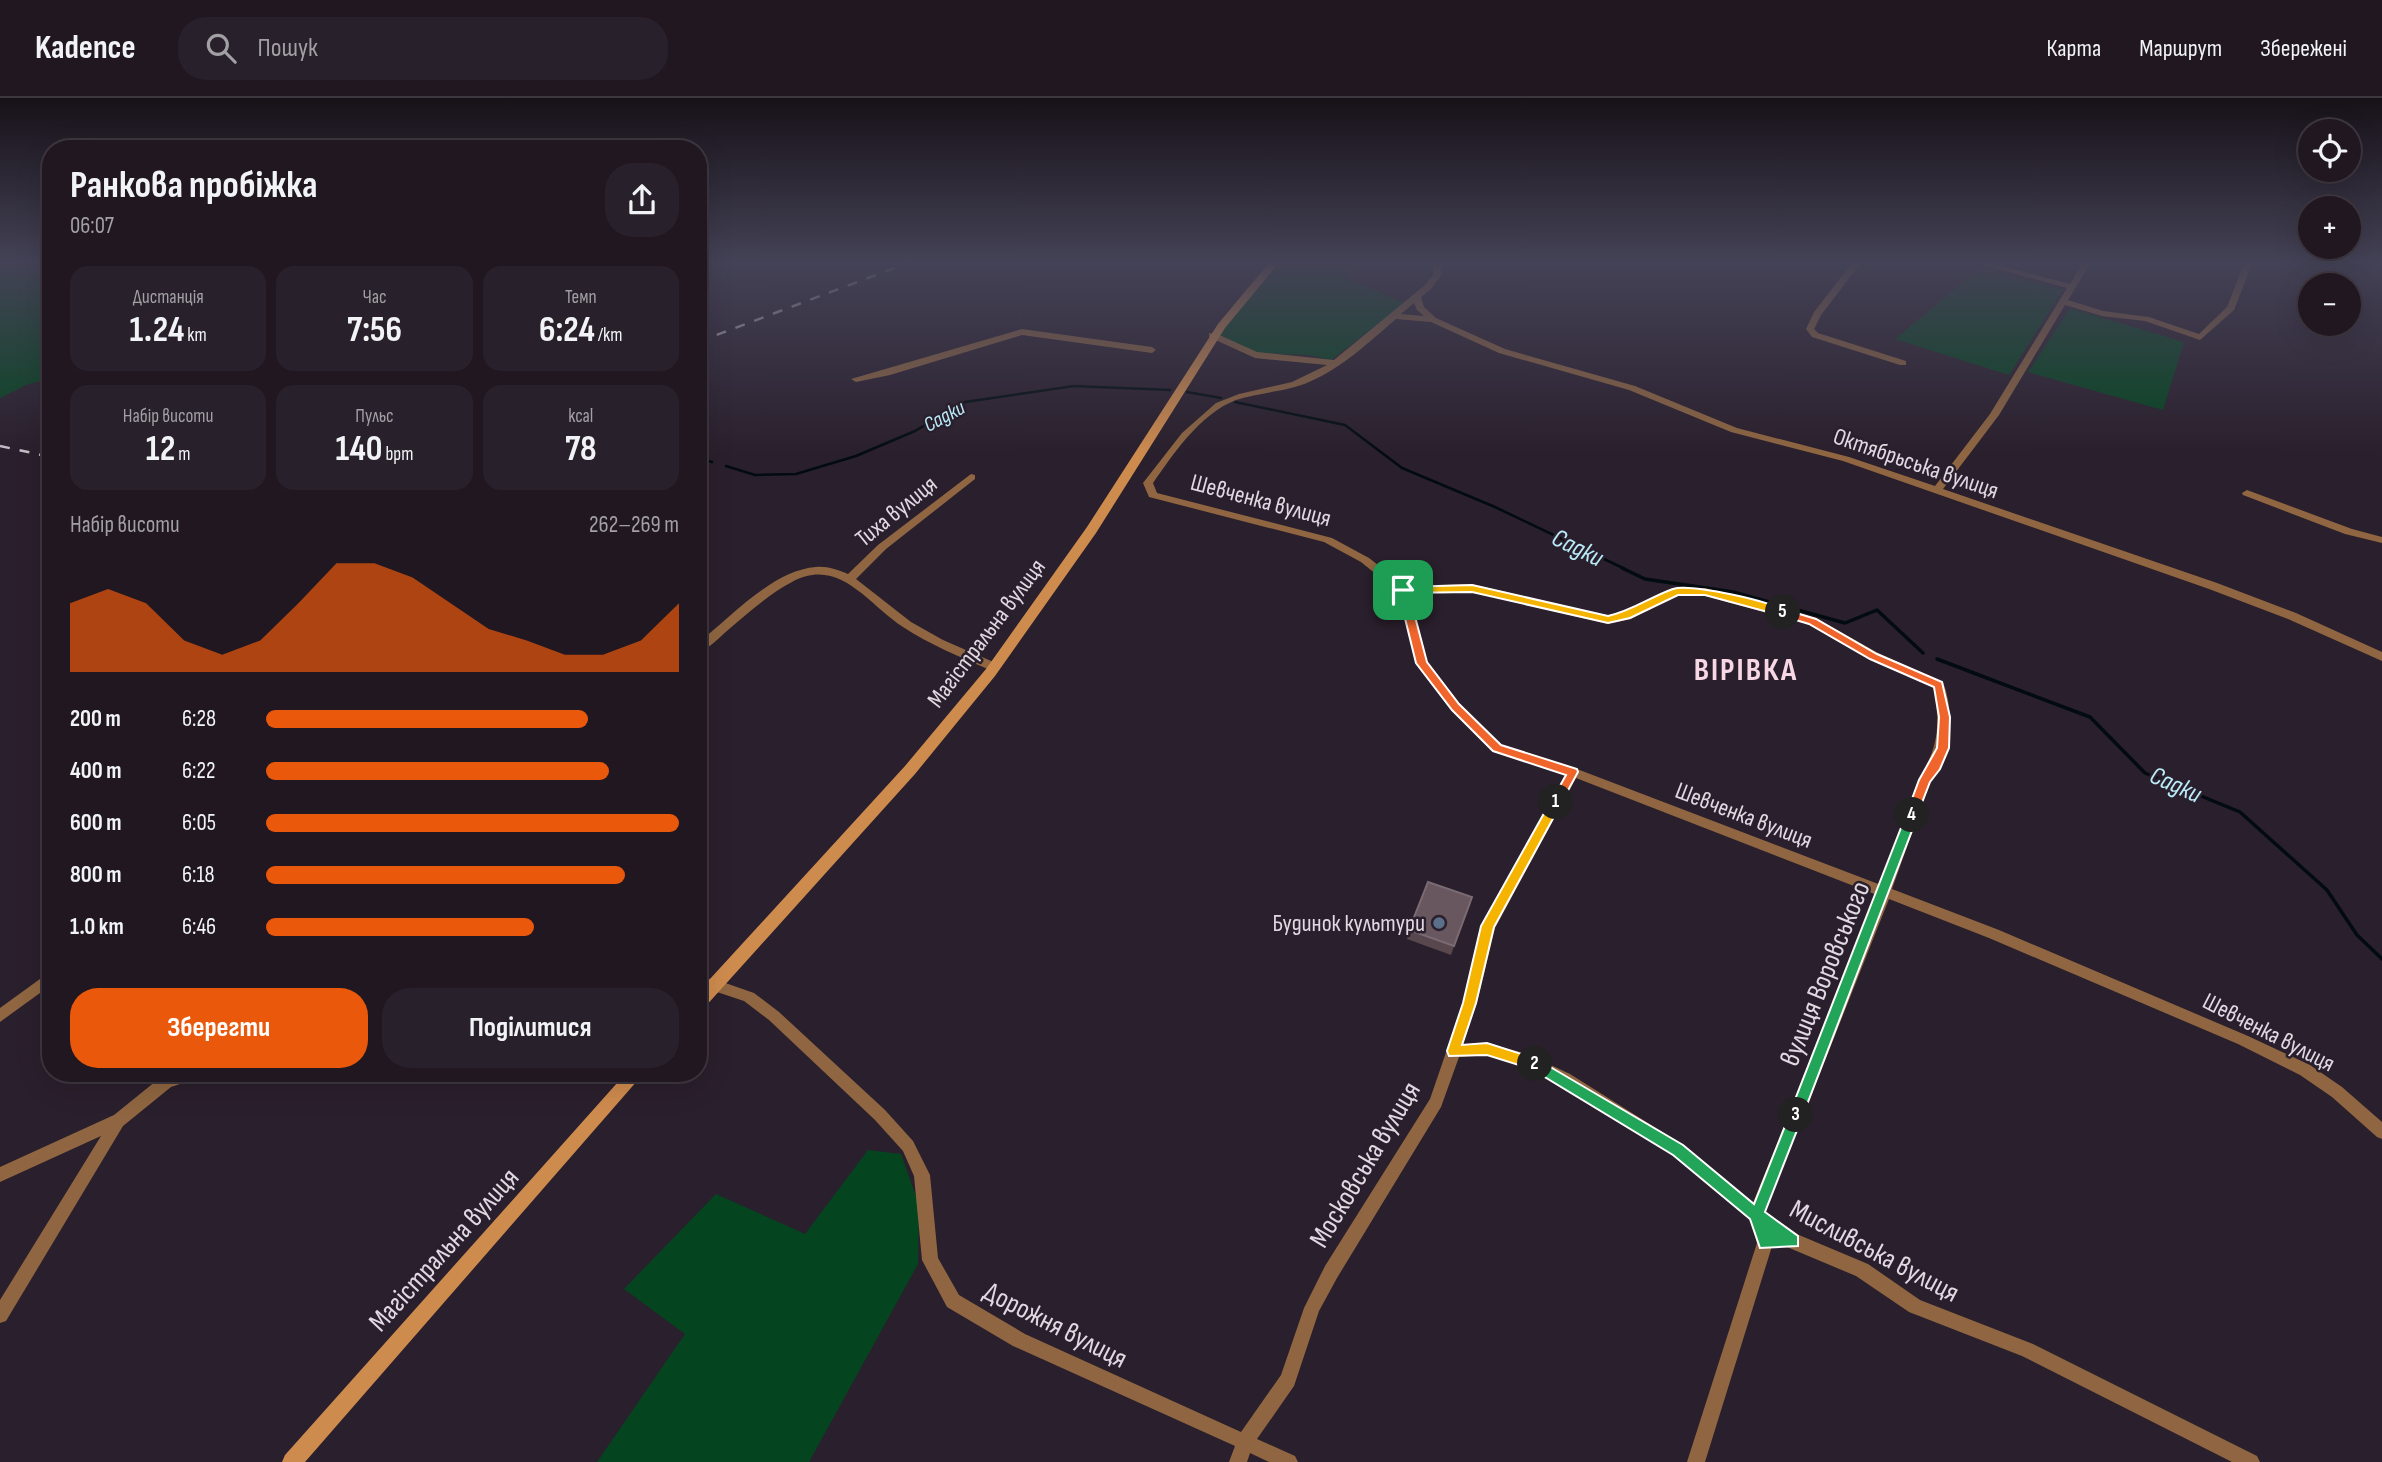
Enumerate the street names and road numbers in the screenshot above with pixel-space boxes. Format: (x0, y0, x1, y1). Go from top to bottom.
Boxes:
street label: Октябрьська вулиця (1829, 422, 2002, 505)
street label: Шевченка вулиця (1187, 468, 1334, 533)
street label: Тиха вулиця (850, 470, 943, 553)
street label: Магістральна вулиця (921, 553, 1052, 713)
street label: Шевченка вулиця (1671, 776, 1816, 855)
street label: вулиця Воровського (1773, 876, 1877, 1071)
street label: Шевченка вулиця (2198, 987, 2340, 1078)
street label: Московська вулиця (1303, 1076, 1428, 1254)
street label: Магістральна вулиця (362, 1162, 526, 1338)
street label: Мисливська вулиця (1784, 1193, 1965, 1310)
street label: Дорожня вулиця (978, 1275, 1133, 1376)

